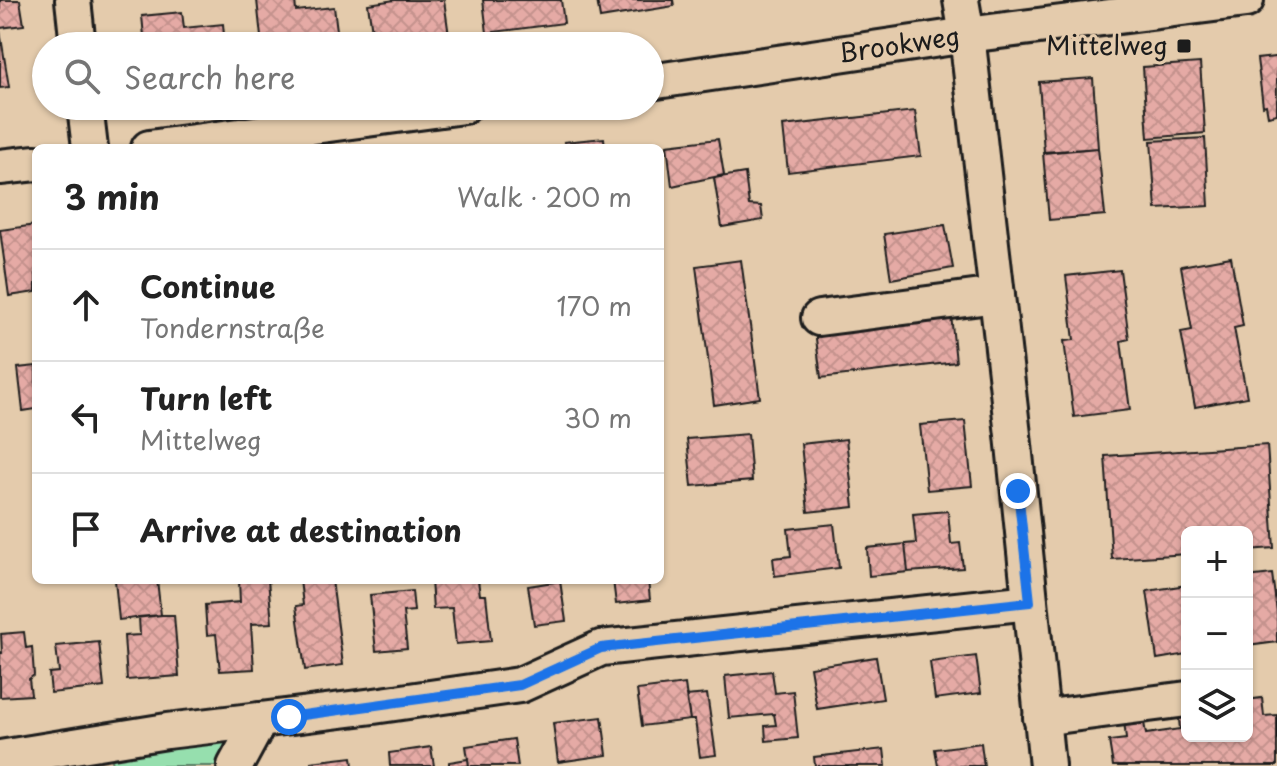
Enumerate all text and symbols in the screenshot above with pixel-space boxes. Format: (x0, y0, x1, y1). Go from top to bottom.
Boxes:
street label: Brookweg (836, 15, 962, 72)
place label: Mittelweg (1046, 25, 1168, 64)
search box (32, 32, 664, 120)
marker: Mittelweg (1175, 37, 1193, 55)
icon: search (60, 54, 104, 98)
text: Search here (124, 54, 296, 99)
text: 3 min (64, 170, 160, 222)
text: Walk · 200 m (457, 177, 632, 216)
text: Continue (140, 263, 275, 308)
icon: ahead (64, 283, 108, 327)
text: 170 m (557, 286, 632, 325)
text: Tondernstraße (140, 308, 325, 347)
text: Turn left (140, 375, 272, 420)
icon: left (64, 395, 108, 439)
text: 30 m (564, 398, 632, 437)
text: Mittelweg (140, 420, 262, 459)
route end (1000, 473, 1036, 509)
icon: arrive (64, 507, 108, 551)
text: Arrive at destination (140, 507, 462, 552)
map controls (1181, 526, 1253, 742)
button: + (1181, 526, 1253, 598)
button: − (1181, 598, 1253, 670)
button: layers (1181, 670, 1253, 742)
route start (271, 699, 307, 735)

